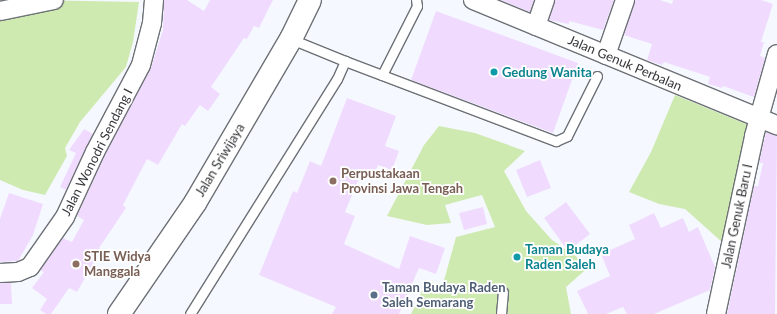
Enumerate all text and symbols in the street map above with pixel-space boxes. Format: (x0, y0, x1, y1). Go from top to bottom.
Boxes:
street label: Jalan Genuk Perbalan (566, 32, 684, 94)
place label: Gedung Wanita (502, 64, 592, 80)
marker: Gedung Wanita (489, 67, 499, 77)
street label: Jalan Wonodri Sendang I (58, 86, 136, 218)
street label: Jalan Sriwijaya (192, 121, 248, 199)
street label: Jalan Genuk Baru I (718, 162, 756, 270)
place label: Perpustakaan Provinsi Jawa Tengah (341, 166, 464, 197)
marker: Perpustakaan Provinsi Jawa Tengah (328, 176, 338, 186)
place label: Taman Budaya Raden Saleh (525, 242, 609, 273)
place label: STIE Widya Manggala (84, 249, 151, 280)
marker: Taman Budaya Raden Saleh (512, 252, 522, 262)
marker: STIE Widya Manggala (71, 259, 81, 269)
place label: Taman Budaya Raden Saleh Semarang (382, 280, 505, 311)
marker: Taman Budaya Raden Saleh Semarang (369, 290, 379, 300)

